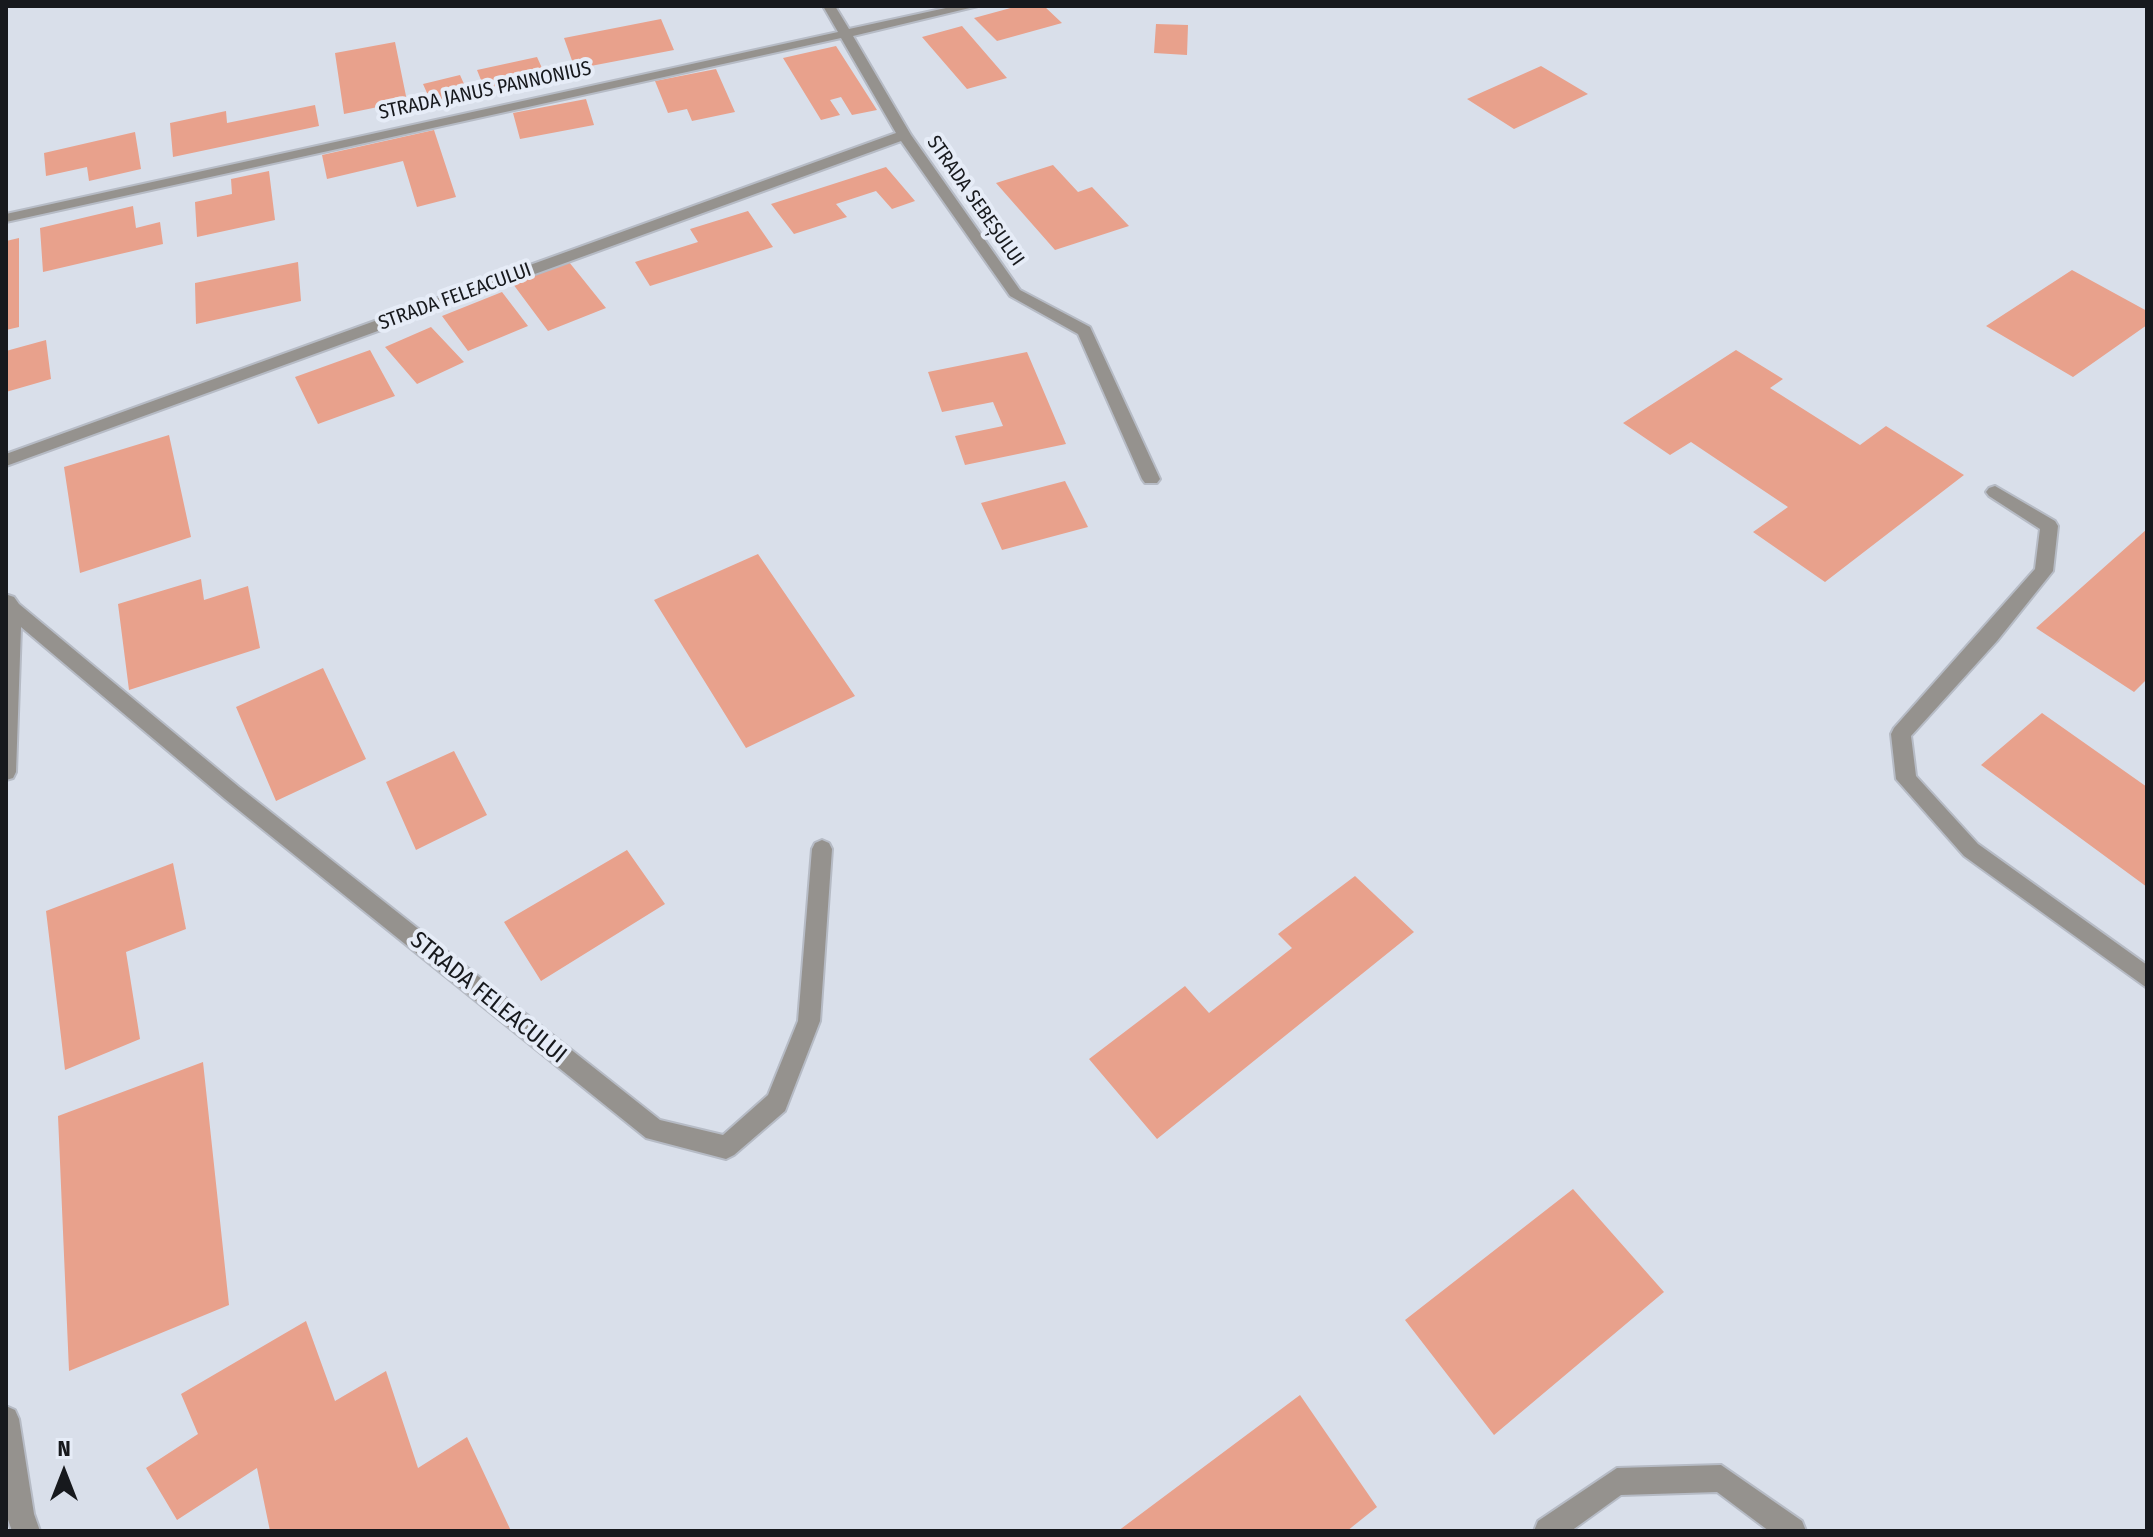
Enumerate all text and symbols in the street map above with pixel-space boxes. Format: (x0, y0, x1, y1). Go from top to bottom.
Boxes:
street label: STRADA JANUS PANNONIUS (377, 57, 593, 125)
street label: STRADA SEBEȘULUI (921, 131, 1029, 271)
street label: STRADA FELEACULUI (375, 258, 535, 336)
street label: STRADA FELEACULUI (404, 926, 572, 1070)
north arrow (24, 1433, 104, 1513)
text: N (57, 1435, 71, 1462)

